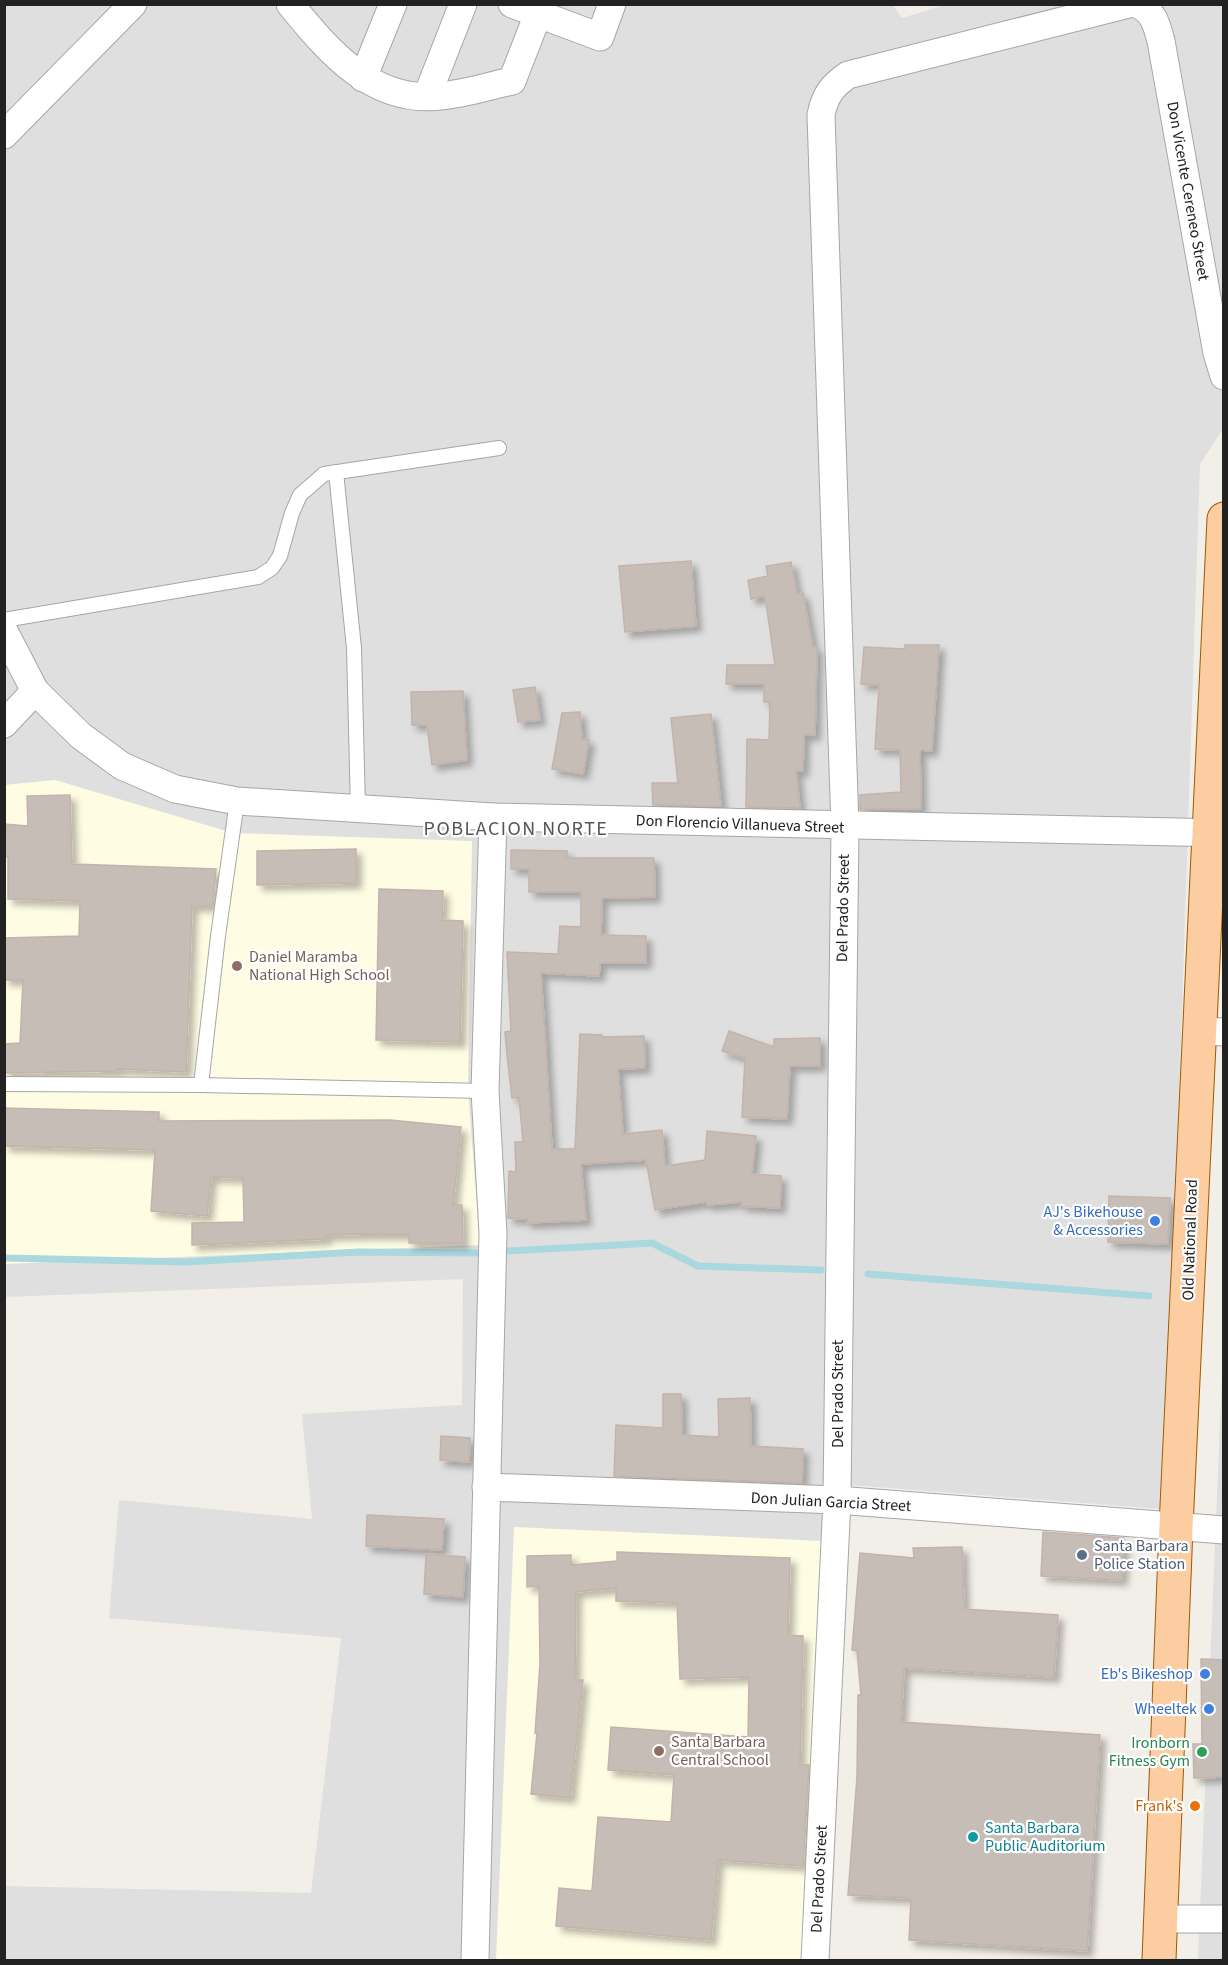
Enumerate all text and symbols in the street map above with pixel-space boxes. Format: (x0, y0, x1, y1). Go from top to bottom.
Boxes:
street label: Don Vicente Cereneo Street (1161, 100, 1215, 283)
street label: Don Florencio Villanueva Street (635, 809, 845, 839)
district label: POBLACION NORTE (424, 815, 608, 843)
street label: Del Prado Street (831, 853, 855, 962)
place label: Daniel Maramba National High School (249, 946, 390, 986)
marker: Daniel Maramba National High School (230, 959, 244, 973)
street label: Old National Road (1177, 1179, 1203, 1301)
place label: AJ's Bikehouse & Accessories (1043, 1201, 1143, 1241)
marker: AJ's Bikehouse & Accessories (1148, 1214, 1162, 1228)
street label: Del Prado Street (827, 1339, 849, 1448)
street label: Don Julian Garcia Street (750, 1487, 912, 1517)
place label: Santa Barbara Police Station (1094, 1535, 1189, 1575)
marker: Santa Barbara Police Station (1075, 1548, 1089, 1562)
place label: Eb's Bikeshop (1101, 1663, 1193, 1685)
marker: Eb's Bikeshop (1198, 1667, 1212, 1681)
place label: Wheeltek (1135, 1698, 1197, 1720)
marker: Wheeltek (1202, 1702, 1216, 1716)
place label: Santa Barbara Central School (671, 1731, 769, 1771)
place label: Ironborn Fitness Gym (1109, 1732, 1190, 1772)
marker: Santa Barbara Central School (652, 1744, 666, 1758)
marker: Ironborn Fitness Gym (1195, 1745, 1209, 1759)
place label: Frank's (1135, 1795, 1183, 1817)
marker: Frank's (1188, 1799, 1202, 1813)
place label: Santa Barbara Public Auditorium (985, 1817, 1106, 1857)
street label: Del Prado Street (805, 1824, 833, 1934)
marker: Santa Barbara Public Auditorium (966, 1830, 980, 1844)

